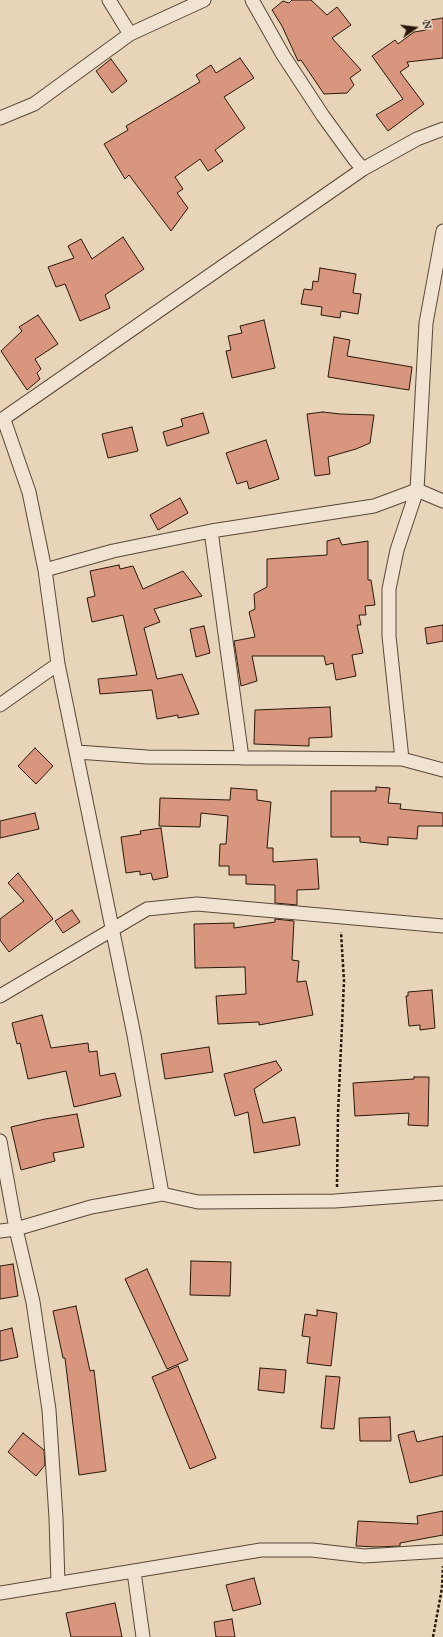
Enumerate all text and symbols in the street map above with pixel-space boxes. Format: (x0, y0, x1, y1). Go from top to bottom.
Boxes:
north arrow (395, 8, 435, 48)
text: N (420, 19, 434, 31)

